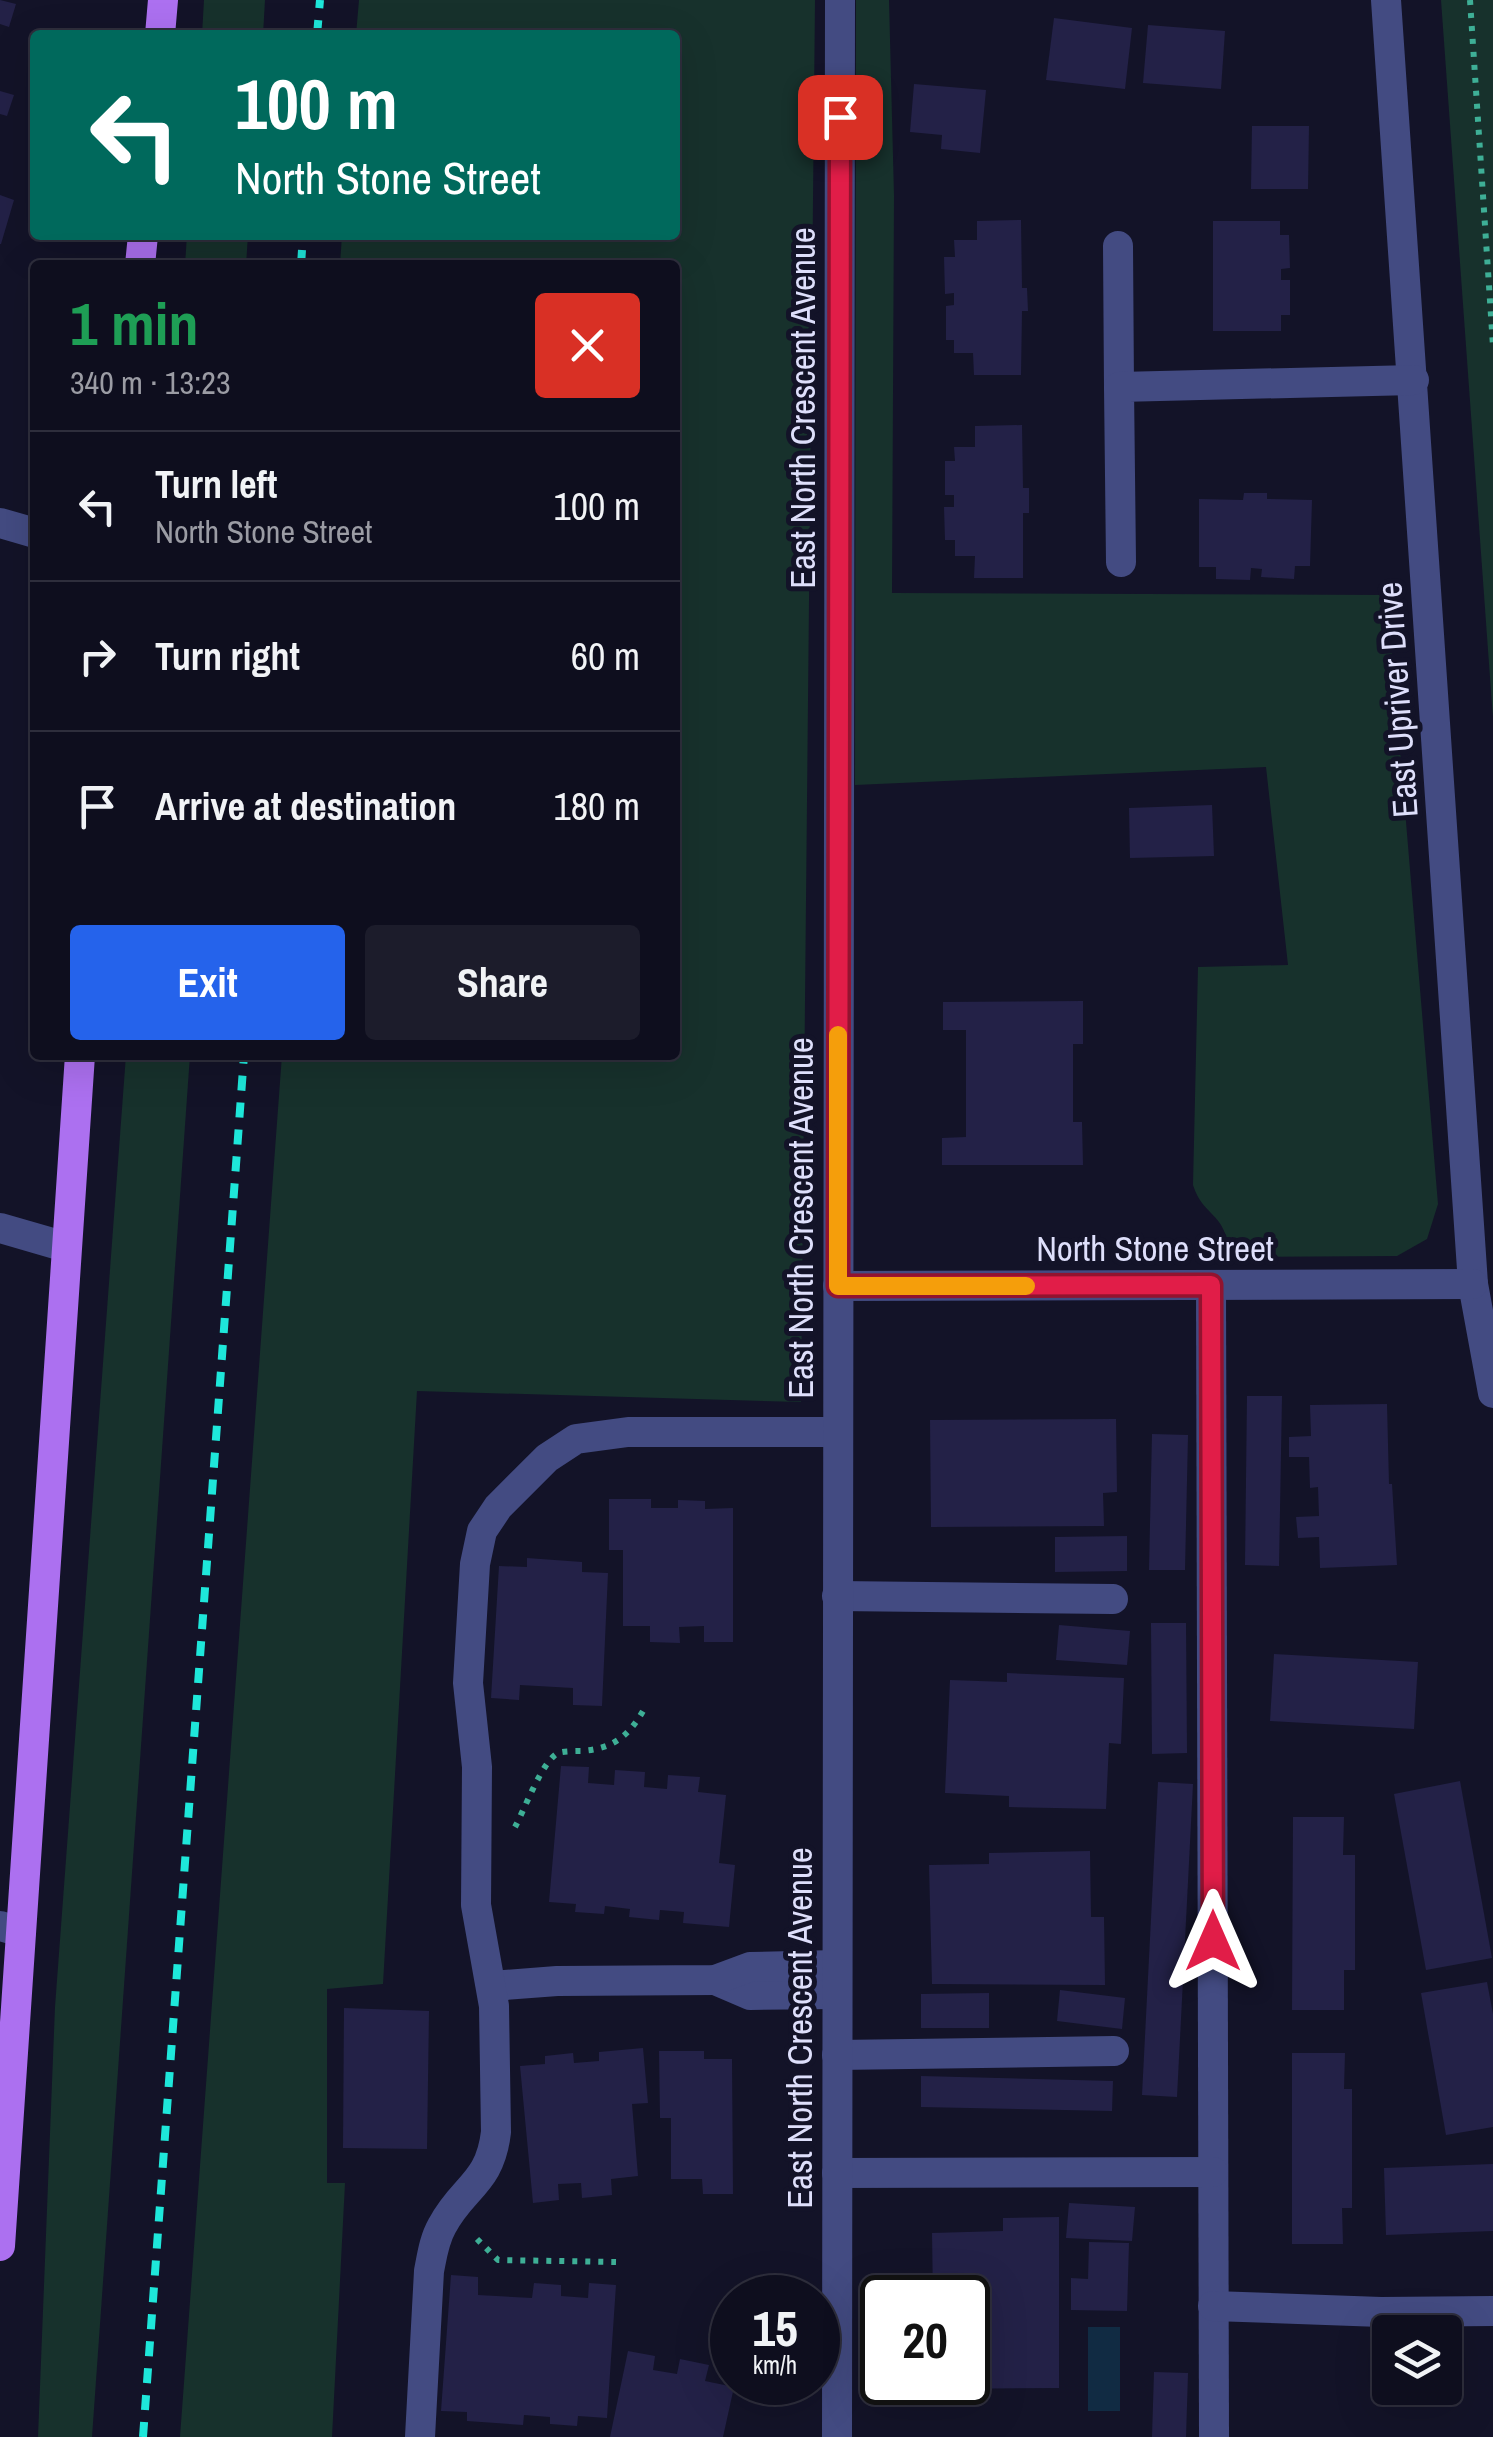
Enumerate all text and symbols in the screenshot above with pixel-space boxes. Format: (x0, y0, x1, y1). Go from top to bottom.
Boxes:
text: 100 m (235, 57, 398, 151)
icon: left (70, 70, 200, 200)
pin (798, 75, 883, 160)
icon: arrive (813, 90, 868, 145)
text: North Stone Street (235, 147, 541, 208)
street label: East North Crescent Avenue (779, 227, 826, 589)
text: 1 min (70, 283, 199, 364)
button: close (535, 293, 640, 398)
text: 340 m · 13:23 (70, 361, 230, 404)
text: Turn left (155, 459, 277, 510)
icon: left (70, 479, 125, 534)
text: 100 m (553, 481, 640, 532)
text: North Stone Street (155, 510, 372, 553)
street label: East Upriver Drive (1365, 581, 1429, 819)
icon: right (70, 629, 125, 684)
text: Turn right (155, 631, 300, 682)
text: 60 m (571, 631, 640, 682)
icon: arrive (70, 779, 125, 834)
text: Arrive at destination (155, 781, 456, 832)
text: 180 m (553, 781, 640, 832)
button: Exit (70, 925, 345, 1040)
button: Share (365, 925, 640, 1040)
street label: East North Crescent Avenue (777, 1037, 824, 1399)
street label: North Stone Street (1036, 1225, 1274, 1272)
street label: East North Crescent Avenue (776, 1847, 823, 2209)
position arrow (1161, 1889, 1265, 1993)
speed limit sign: 20 (860, 2275, 990, 2405)
text: 15 (752, 2294, 798, 2362)
map controls (1372, 2315, 1462, 2405)
button: layers (1372, 2315, 1462, 2405)
text: km/h (753, 2348, 797, 2382)

